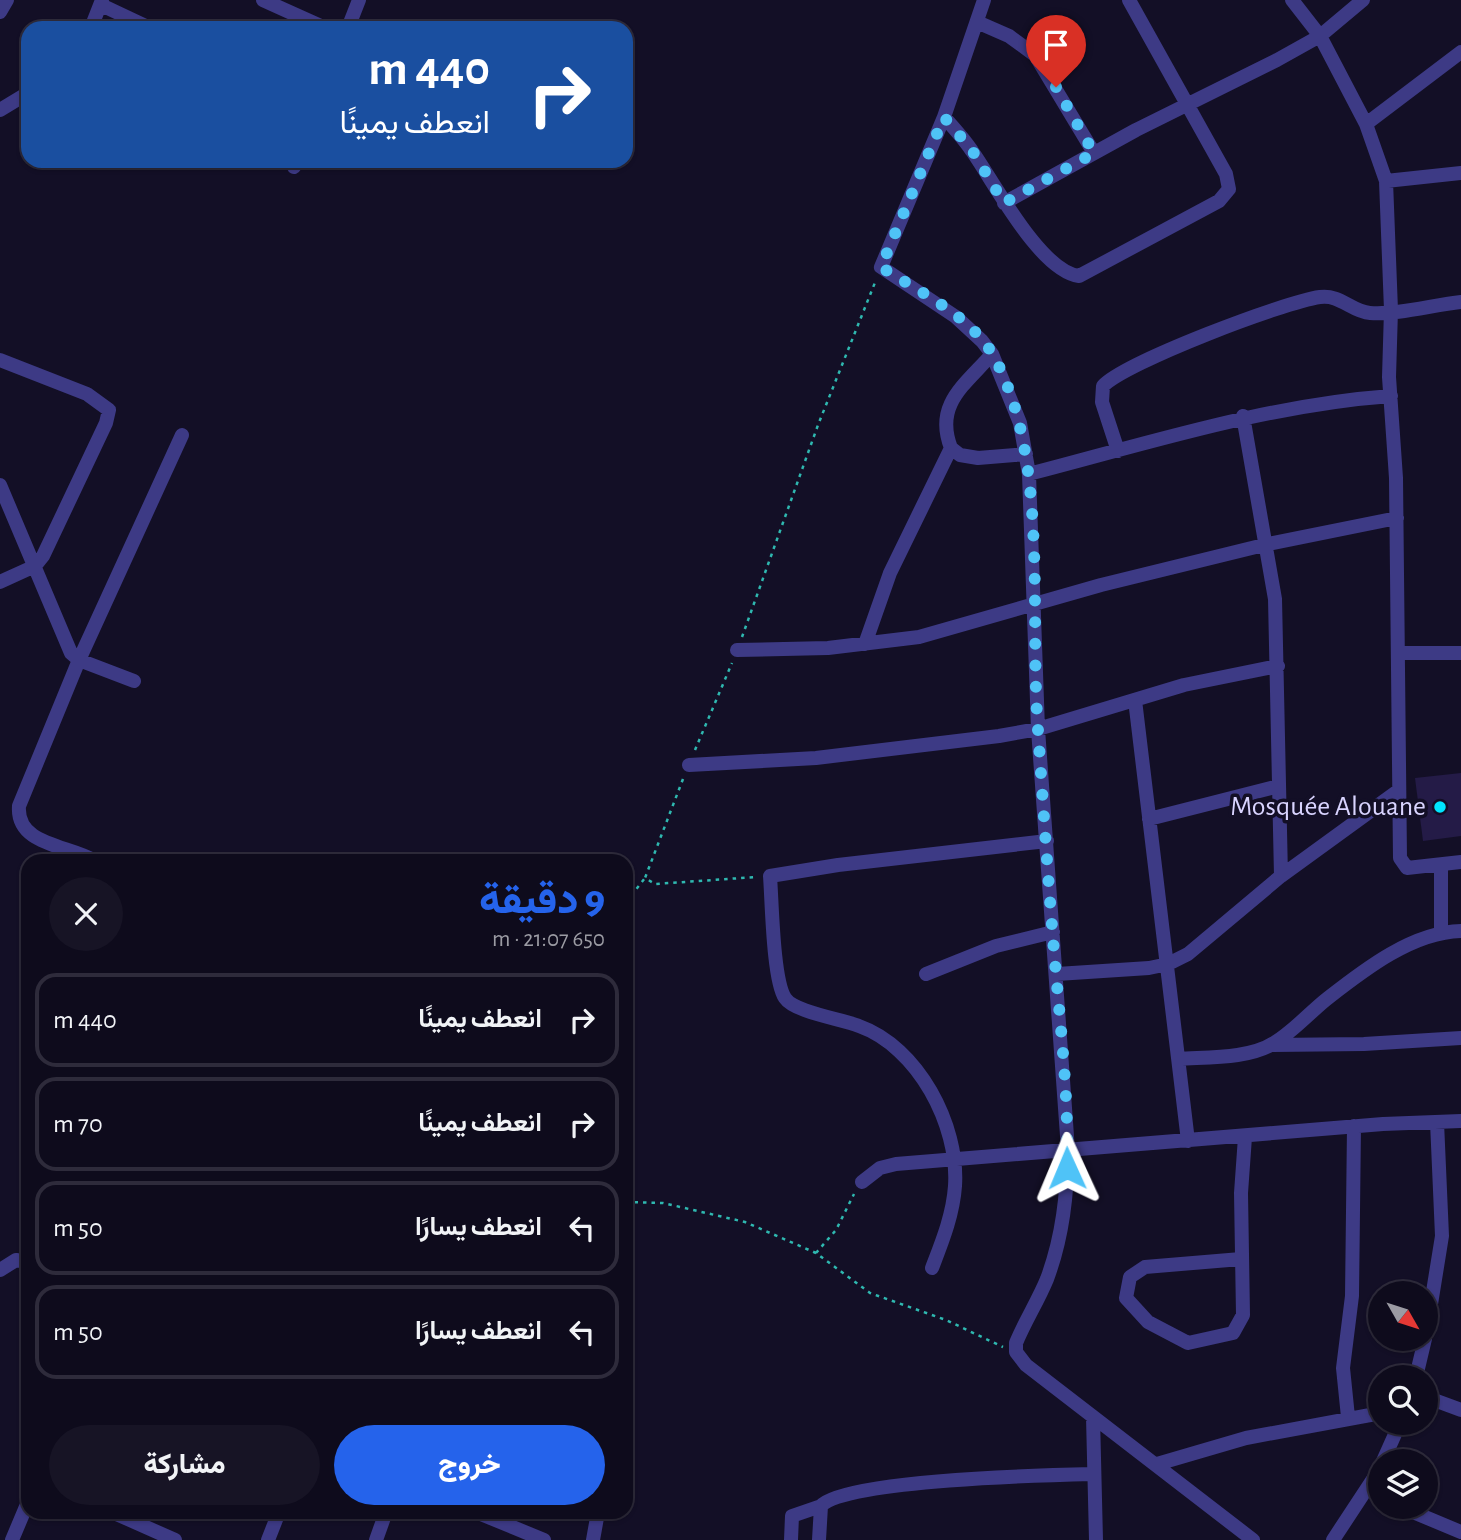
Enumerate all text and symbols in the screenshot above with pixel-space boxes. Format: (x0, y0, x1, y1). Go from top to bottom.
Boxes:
pin (1026, 15, 1086, 87)
icon: arrive (1037, 26, 1075, 64)
text: 440 m (368, 45, 490, 94)
icon: right (514, 49, 605, 140)
text: انعطف يمينًا (339, 107, 490, 139)
place label: Mosquée Alouane (1230, 793, 1426, 821)
marker: Mosquée Alouane (1432, 799, 1448, 815)
button: close (49, 877, 123, 951)
text: 9 دقيقة (479, 879, 605, 921)
text: 650 m · 21:07 (492, 928, 605, 951)
icon: right (563, 1001, 601, 1039)
text: انعطف يمينًا (418, 1006, 542, 1032)
text: 440 m (53, 1007, 117, 1033)
icon: right (563, 1105, 601, 1143)
text: انعطف يمينًا (418, 1110, 542, 1136)
text: 70 m (53, 1111, 103, 1137)
position arrow (1030, 1131, 1104, 1205)
icon: left (563, 1209, 601, 1247)
text: انعطف يسارًا (415, 1214, 542, 1240)
text: 50 m (53, 1215, 103, 1241)
north arrow (1368, 1281, 1438, 1351)
map controls (1368, 1281, 1438, 1519)
icon: left (563, 1313, 601, 1351)
text: انعطف يسارًا (415, 1318, 542, 1344)
text: 50 m (53, 1319, 103, 1345)
button: search (1368, 1365, 1438, 1435)
button: مشاركة (49, 1425, 320, 1505)
button: خروج (334, 1425, 605, 1505)
button: layers (1368, 1449, 1438, 1519)

